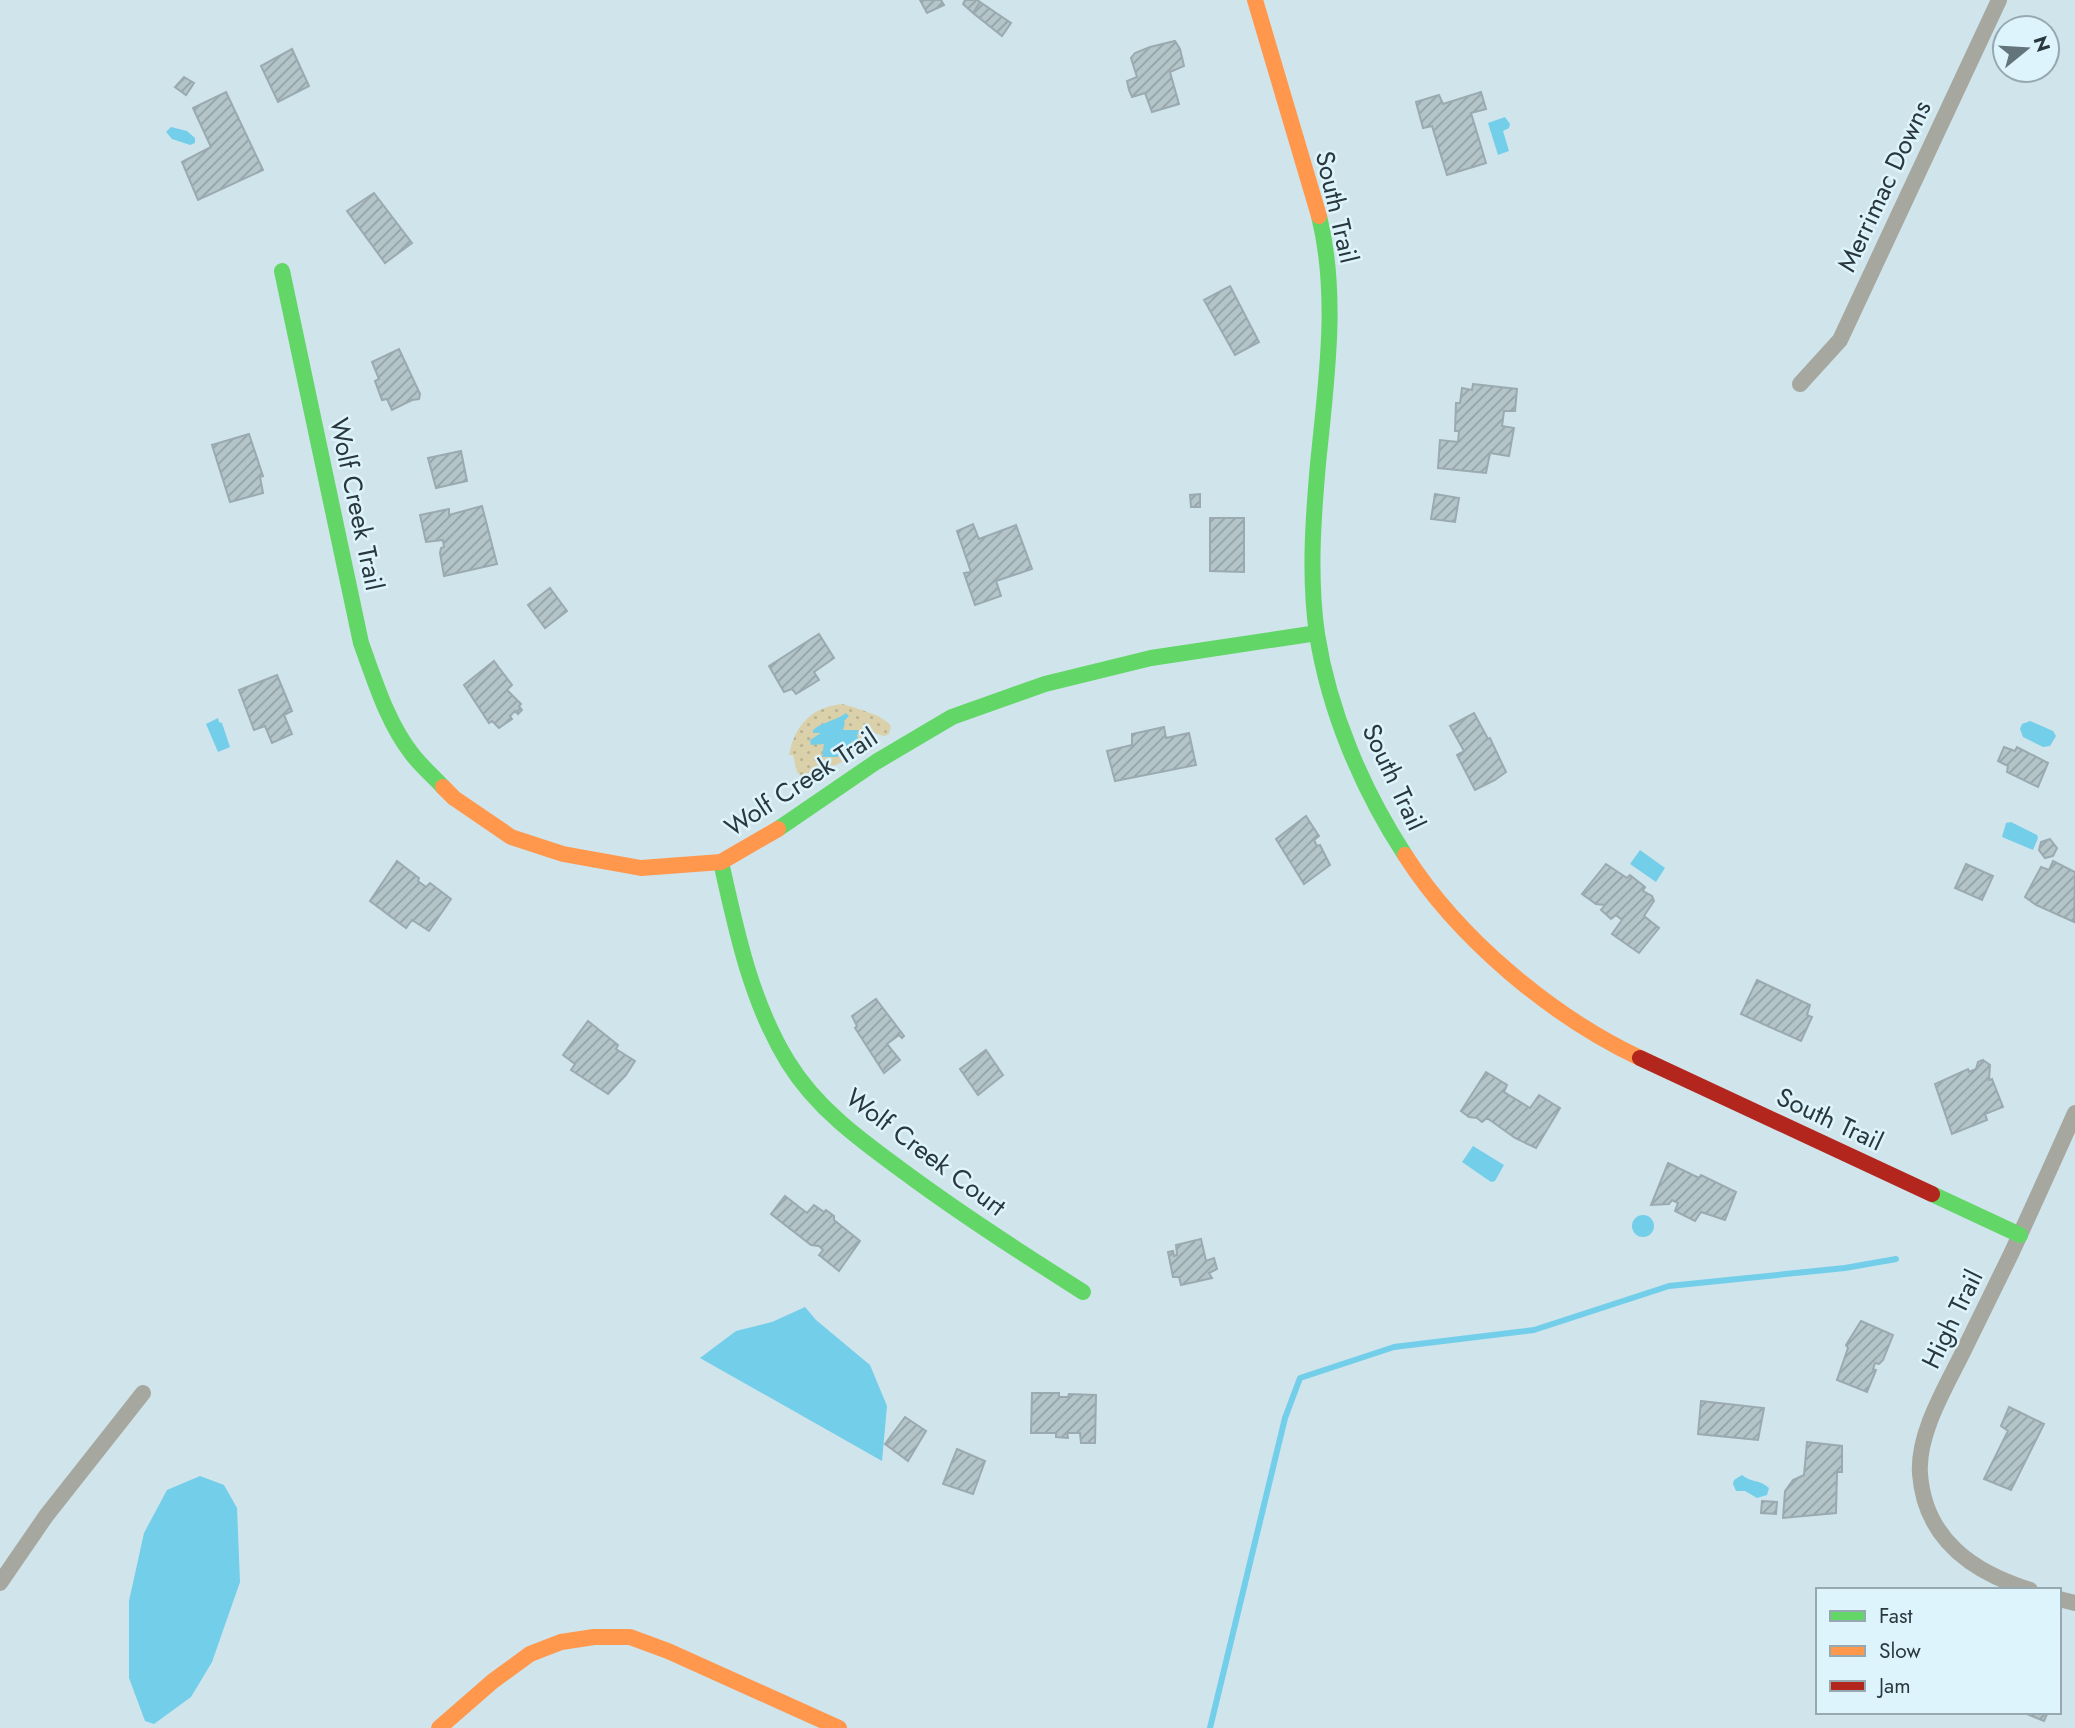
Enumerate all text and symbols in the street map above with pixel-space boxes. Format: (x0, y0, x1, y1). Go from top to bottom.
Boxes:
north arrow (1991, 14, 2061, 84)
text: N (2027, 33, 2057, 55)
street label: Merrimac Downs (1828, 94, 1940, 278)
street label: South Trail (1306, 147, 1368, 267)
street label: Wolf Creek Trail (320, 414, 394, 594)
street label: South Trail (1353, 717, 1435, 837)
street label: Wolf Creek Trail (717, 718, 885, 846)
street label: South Trail (1770, 1078, 1890, 1160)
street label: Wolf Creek Court (838, 1079, 1015, 1225)
street label: High Trail (1912, 1263, 1992, 1375)
legend (1816, 1588, 2061, 1714)
text: Fast (1879, 1601, 1912, 1631)
text: Slow (1879, 1636, 1921, 1666)
text: Jam (1876, 1671, 1911, 1701)

